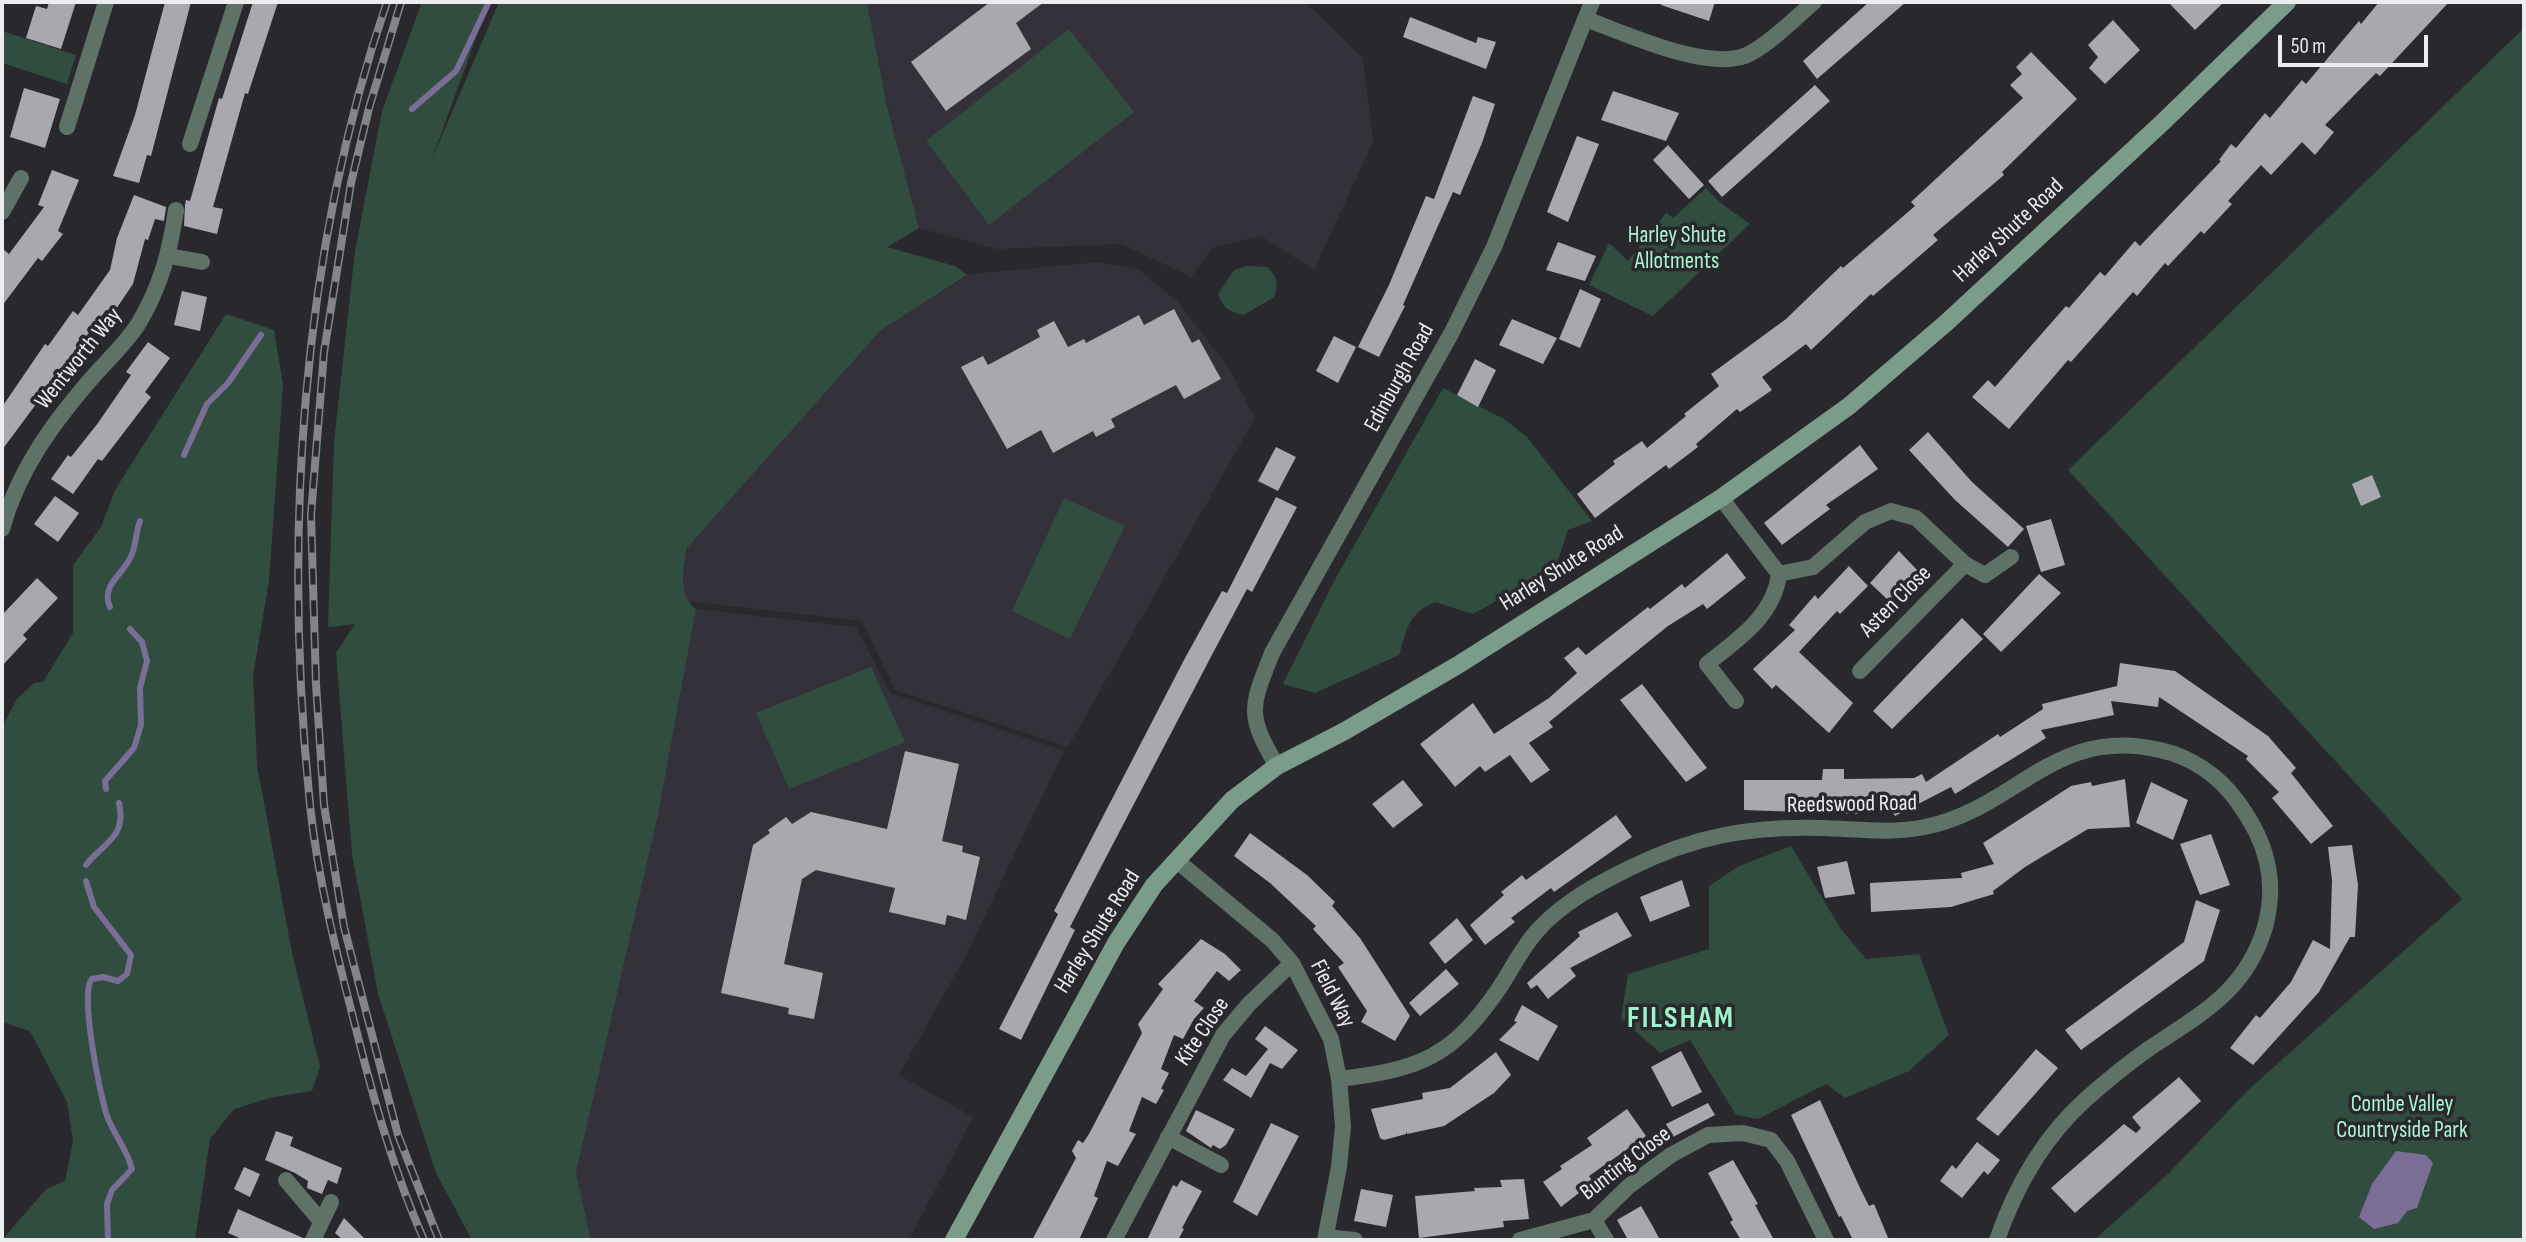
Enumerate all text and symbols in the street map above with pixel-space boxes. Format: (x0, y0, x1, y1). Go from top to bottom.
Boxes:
scale bar (2281, 21, 2432, 65)
text: 50 m (2291, 34, 2326, 59)
street label: Harley Shute Road (1948, 173, 2070, 289)
park label: Harley Shute Allotments (1628, 222, 1726, 276)
street label: Wentworth Way (30, 303, 128, 415)
street label: Edinburgh Road (1359, 319, 1441, 437)
street label: Harley Shute Road (1495, 520, 1629, 618)
street label: Asten Close (1854, 560, 1938, 644)
street label: Reedswood Road (1787, 790, 1917, 820)
street label: Harley Shute Road (1049, 865, 1147, 999)
street label: Field Way (1303, 956, 1361, 1032)
street label: Kite Close (1170, 992, 1236, 1072)
district label: FILSHAM (1628, 1001, 1734, 1037)
park label: Combe Valley Countryside Park (2336, 1091, 2468, 1145)
street label: Bunting Close (1575, 1121, 1677, 1207)

